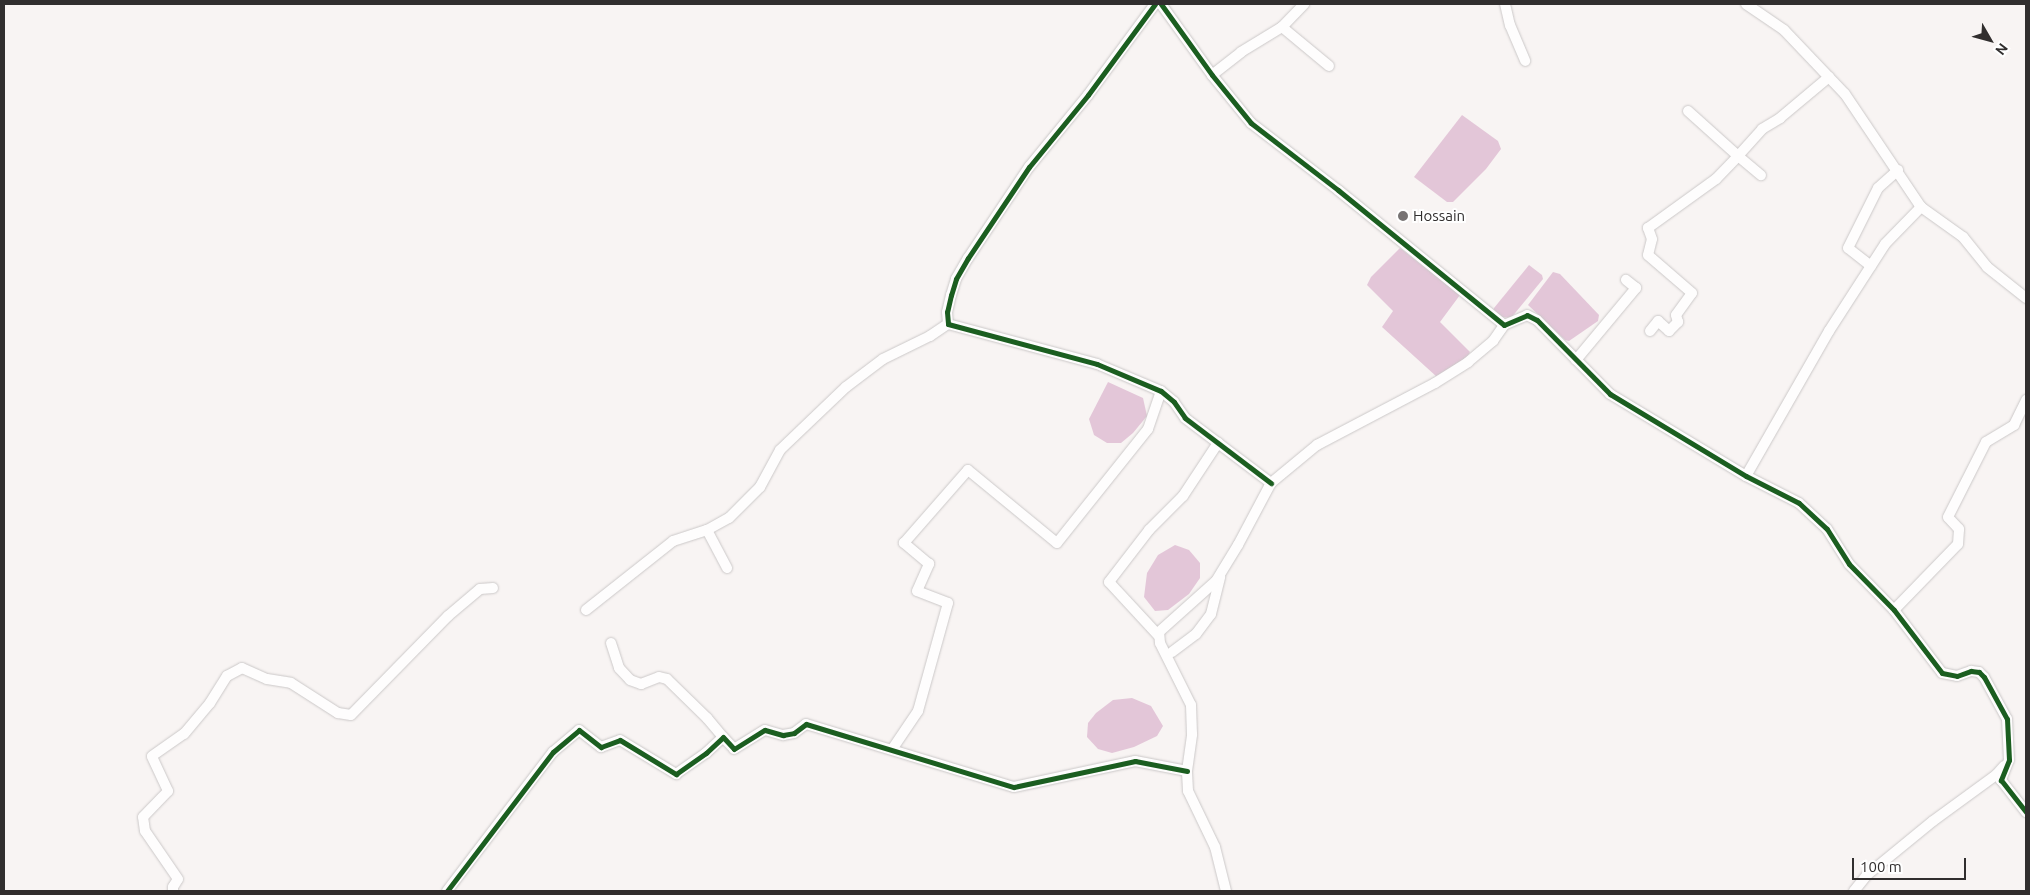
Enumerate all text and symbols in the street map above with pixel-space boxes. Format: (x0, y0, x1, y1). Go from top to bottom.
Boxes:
north arrow (1965, 15, 2015, 65)
text: N (1992, 40, 2011, 58)
place label: Hossain (1413, 207, 1465, 225)
marker: Hossain (1397, 210, 1409, 222)
scale bar (1855, 848, 1969, 880)
text: 100 m (1860, 858, 1902, 875)

